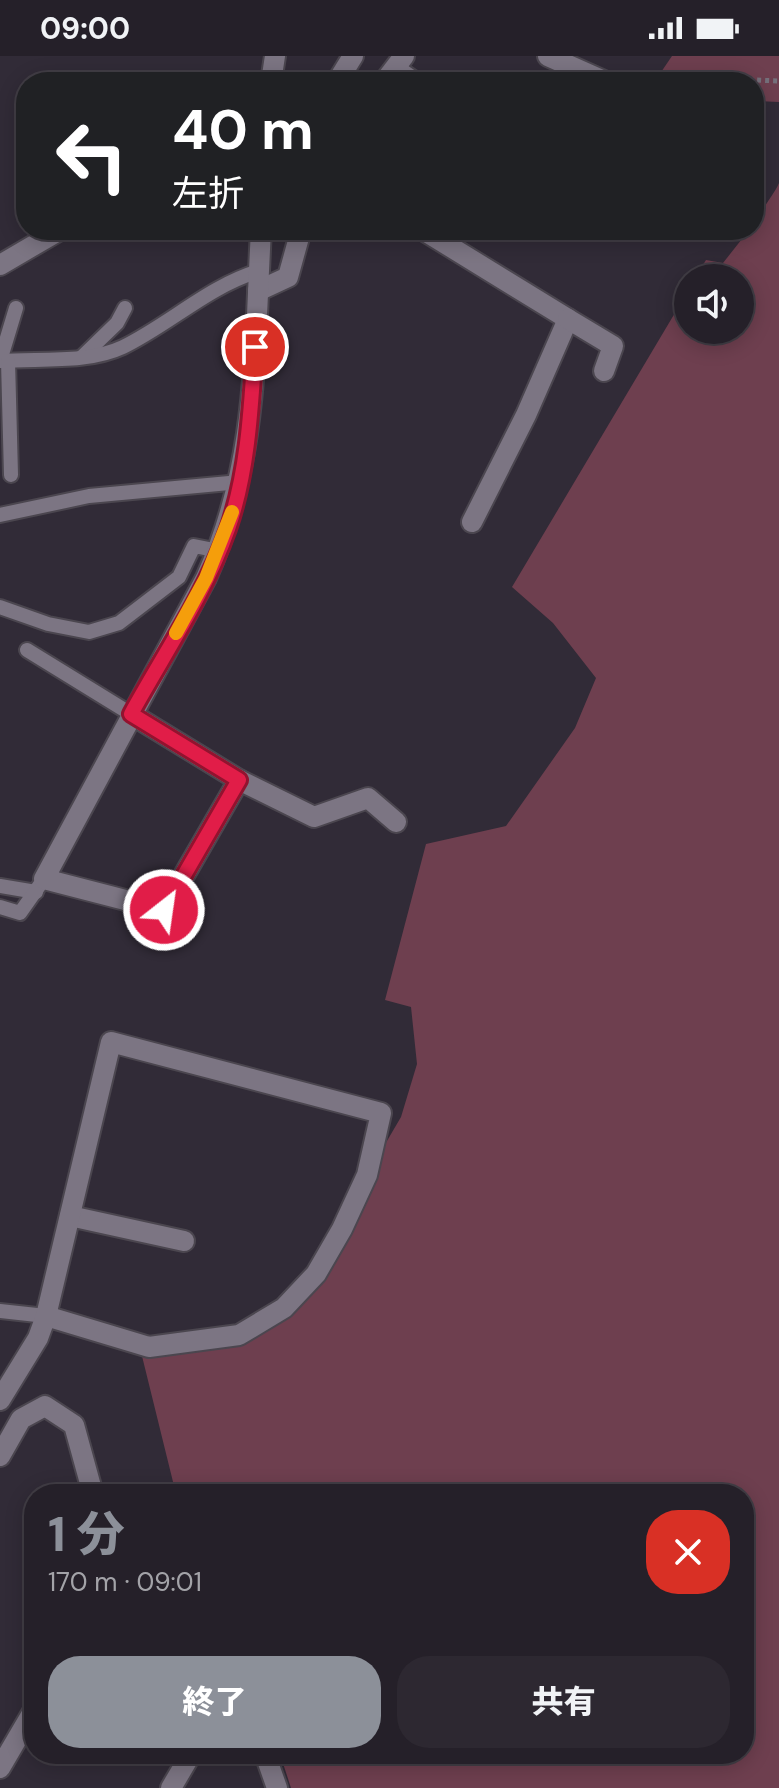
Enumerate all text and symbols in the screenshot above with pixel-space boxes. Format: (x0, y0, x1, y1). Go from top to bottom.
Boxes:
text: 09:00 (40, 9, 130, 48)
text: 40 m (172, 93, 314, 166)
icon: left (40, 104, 144, 208)
text: 左折 (172, 170, 244, 217)
map controls (674, 264, 754, 344)
button: sound (674, 264, 754, 344)
pin (221, 313, 289, 381)
icon: arrive (233, 325, 277, 369)
position arrow (122, 868, 206, 952)
text: 1 分 (48, 1503, 125, 1566)
button: close (646, 1510, 730, 1594)
text: 170 m · 09:01 (48, 1565, 202, 1599)
button: 終了 (48, 1656, 381, 1748)
button: 共有 (397, 1656, 730, 1748)

